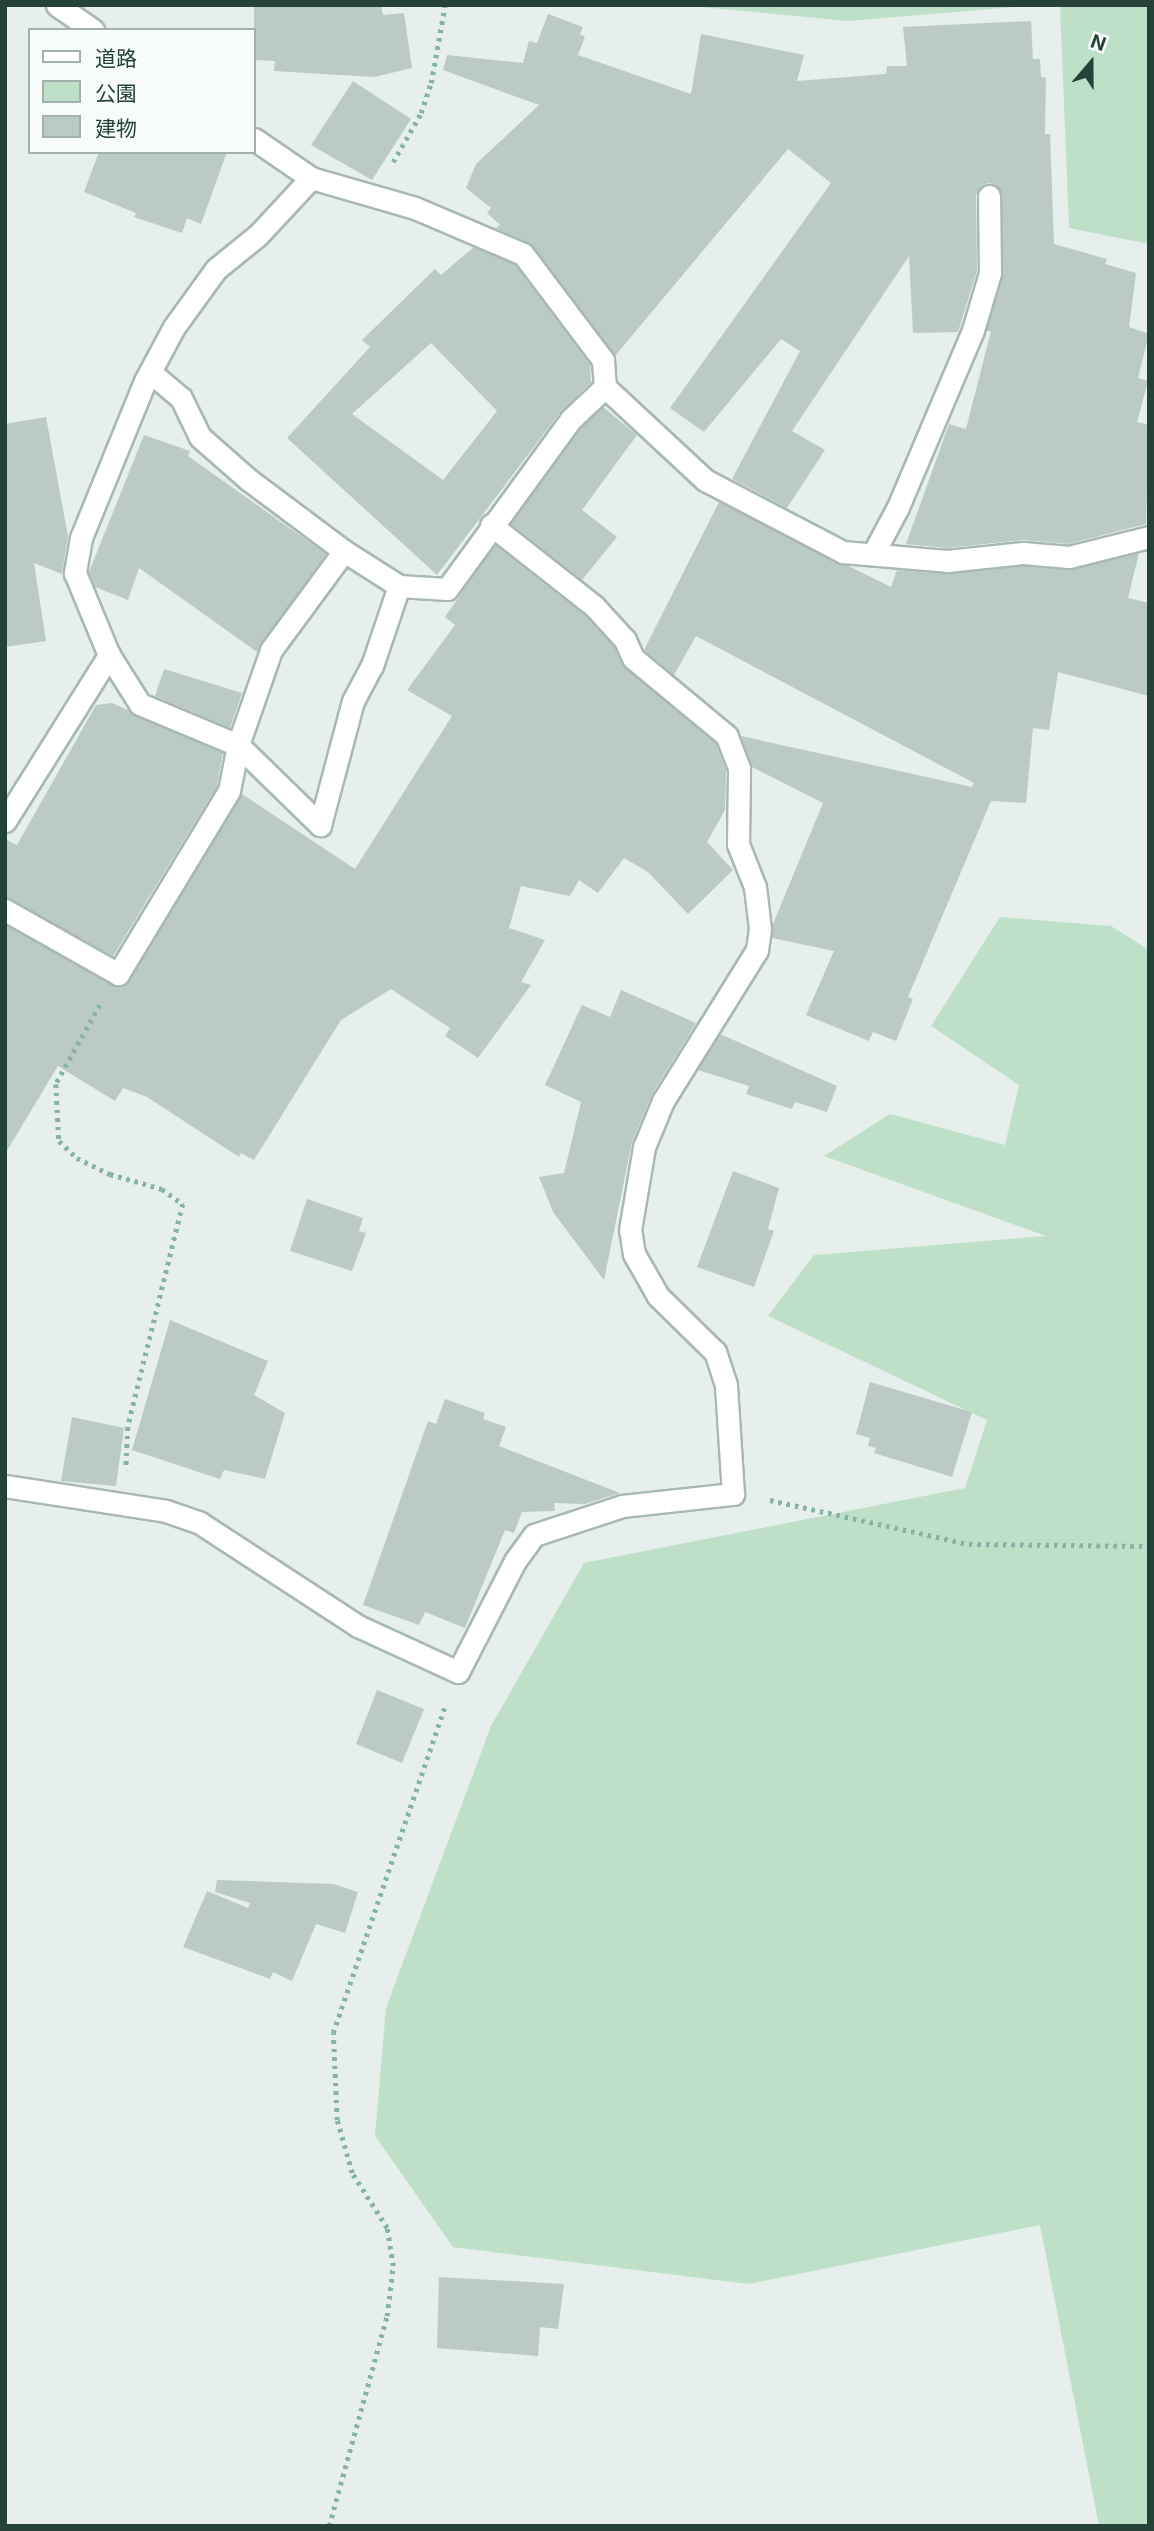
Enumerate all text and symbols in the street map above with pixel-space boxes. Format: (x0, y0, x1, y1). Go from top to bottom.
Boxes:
legend (28, 28, 256, 154)
north arrow (1056, 28, 1126, 98)
text: N (1088, 30, 1109, 56)
text: 道路 (95, 46, 137, 71)
text: 公園 (95, 81, 137, 106)
text: 建物 (95, 116, 137, 141)

